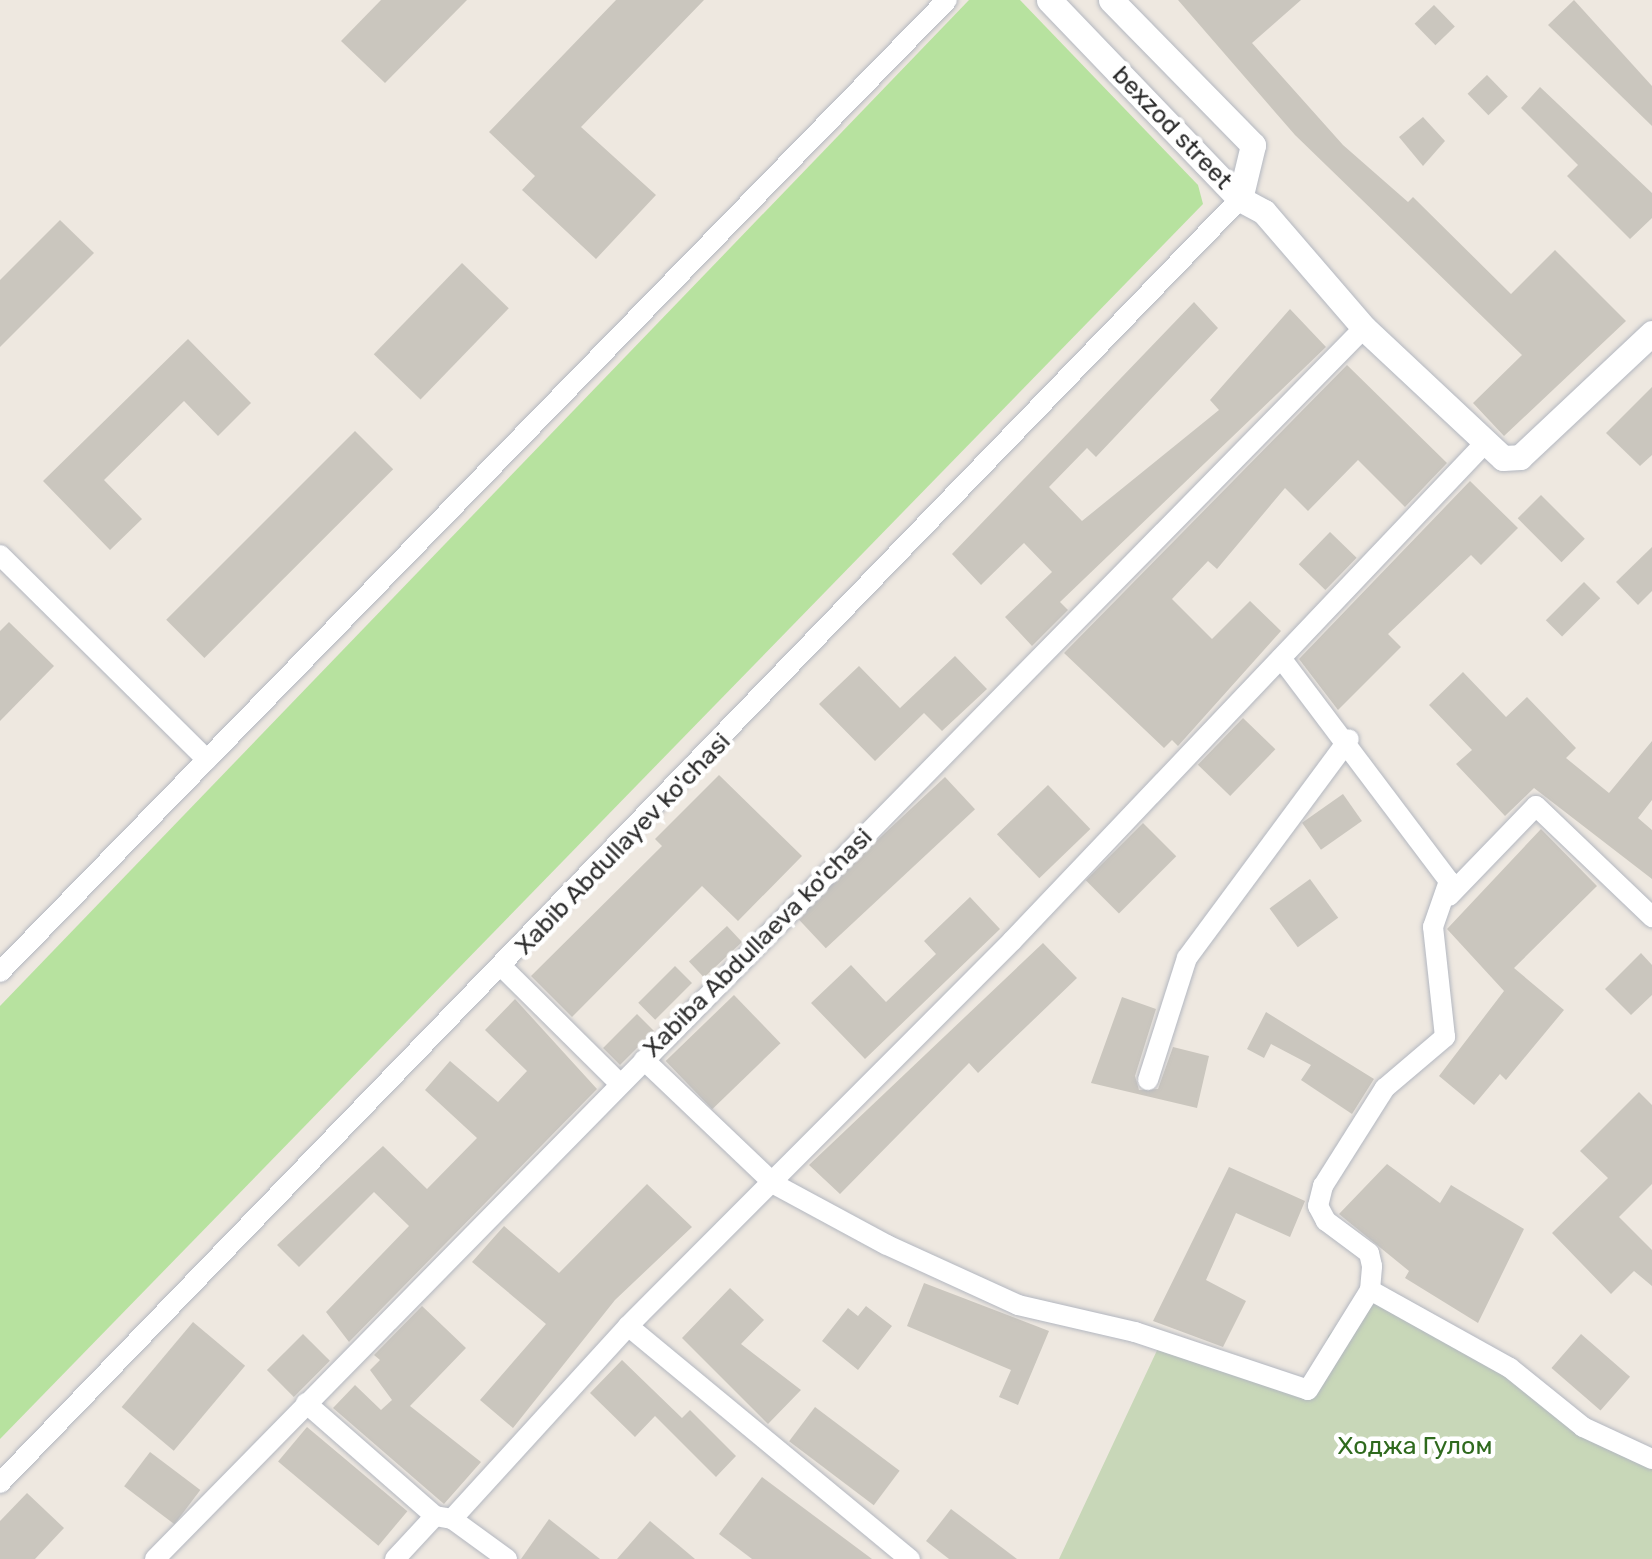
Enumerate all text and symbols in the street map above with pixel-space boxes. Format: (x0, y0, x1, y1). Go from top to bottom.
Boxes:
street label: bexzod street (1106, 60, 1238, 196)
street label: Xabib Abdullayev ko'chasi (509, 726, 737, 962)
street label: Xabiba Abdullaeva ko'chasi (637, 822, 879, 1064)
park label: Ходжа Гулом (1338, 1431, 1492, 1461)

